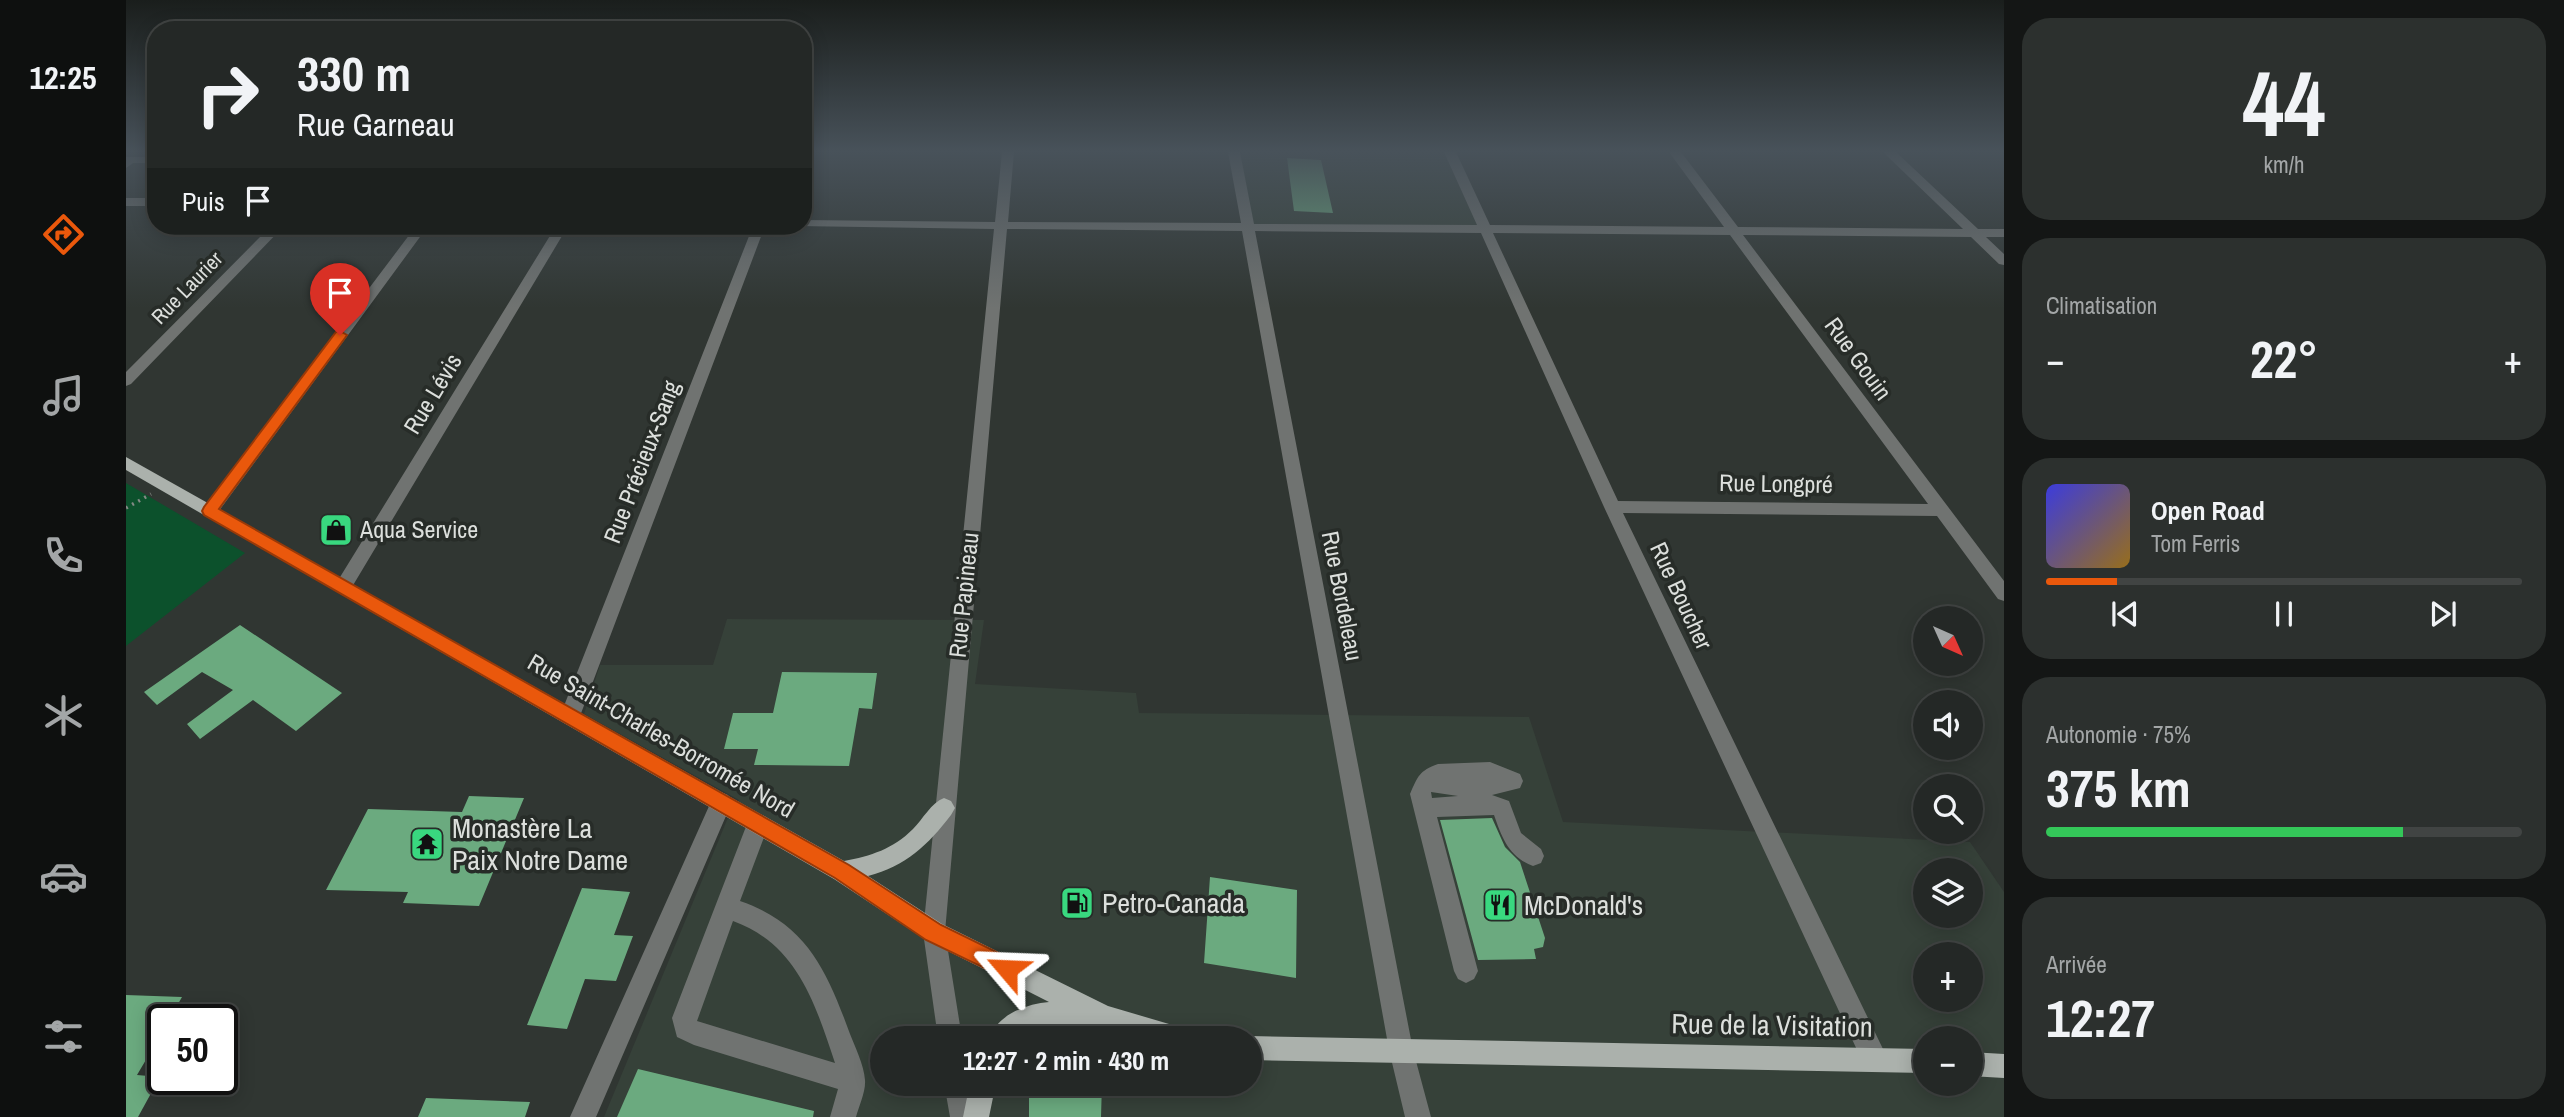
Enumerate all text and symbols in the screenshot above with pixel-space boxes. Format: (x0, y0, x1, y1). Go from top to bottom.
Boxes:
text: 330 m (297, 40, 411, 106)
text: 44 (2243, 42, 2326, 164)
icon: right (182, 49, 273, 140)
text: 12:25 (29, 56, 97, 99)
text: Rue Garneau (297, 103, 455, 146)
text: km/h (2264, 149, 2304, 180)
icon: arrive (239, 182, 277, 220)
text: Puis (182, 184, 225, 219)
icon: directions (39, 210, 88, 259)
street label: Rue Laurier (145, 245, 229, 330)
pin (310, 263, 370, 335)
icon: arrive (321, 274, 359, 312)
text: Climatisation (2046, 290, 2157, 321)
street label: Rue Gouin (1818, 311, 1900, 406)
text: 22° (2250, 324, 2318, 394)
text: − (2046, 334, 2064, 385)
text: + (2504, 334, 2522, 385)
street label: Rue Lévis (396, 347, 469, 440)
icon: music (39, 371, 88, 420)
street label: Rue Précieux-Sang (595, 376, 687, 548)
street label: Rue Longpré (1719, 466, 1833, 500)
text: Open Road (2151, 493, 2265, 528)
shop icon: Aqua Service (317, 511, 355, 549)
place label: Aqua Service (359, 513, 478, 545)
street label: Rue Bordeleau (1315, 528, 1371, 663)
text: Tom Ferris (2151, 528, 2240, 559)
icon: phone (39, 531, 88, 580)
street label: Rue Papineau (941, 531, 985, 659)
street label: Rue Boucher (1643, 537, 1721, 655)
icon: previous (2106, 595, 2144, 633)
icon: pause (2265, 595, 2303, 633)
icon: next (2424, 595, 2462, 633)
north arrow (1913, 606, 1983, 676)
map controls (1913, 606, 1983, 1096)
street label: Rue Saint-Charles-Borromée Nord (522, 646, 801, 825)
button: sound (1913, 690, 1983, 760)
icon: climate (39, 691, 88, 740)
text: Autonomie · 75% (2046, 719, 2191, 750)
text: 375 km (2046, 753, 2191, 823)
button: search (1913, 774, 1983, 844)
place label: Monastère La Paix Notre Dame (452, 809, 628, 879)
temple icon: Monastère La Paix Notre Dame (408, 825, 446, 863)
icon: car (39, 852, 88, 901)
button: layers (1913, 858, 1983, 928)
fuel station icon: Petro-Canada (1058, 884, 1096, 922)
place label: Petro-Canada (1102, 884, 1245, 922)
restaurant icon: McDonald's (1481, 886, 1519, 924)
place label: McDonald's (1524, 886, 1643, 924)
position arrow (970, 932, 1044, 1006)
button: + (1913, 942, 1983, 1012)
text: Arrivée (2046, 949, 2107, 980)
text: 12:27 (2046, 983, 2155, 1053)
speed limit sign: 50 (147, 1004, 238, 1095)
street label: Rue de la Visitation (1671, 1004, 1873, 1046)
icon: filters (39, 1012, 88, 1061)
button: − (1913, 1026, 1983, 1096)
text: 12:27 · 2 min · 430 m (963, 1043, 1169, 1078)

